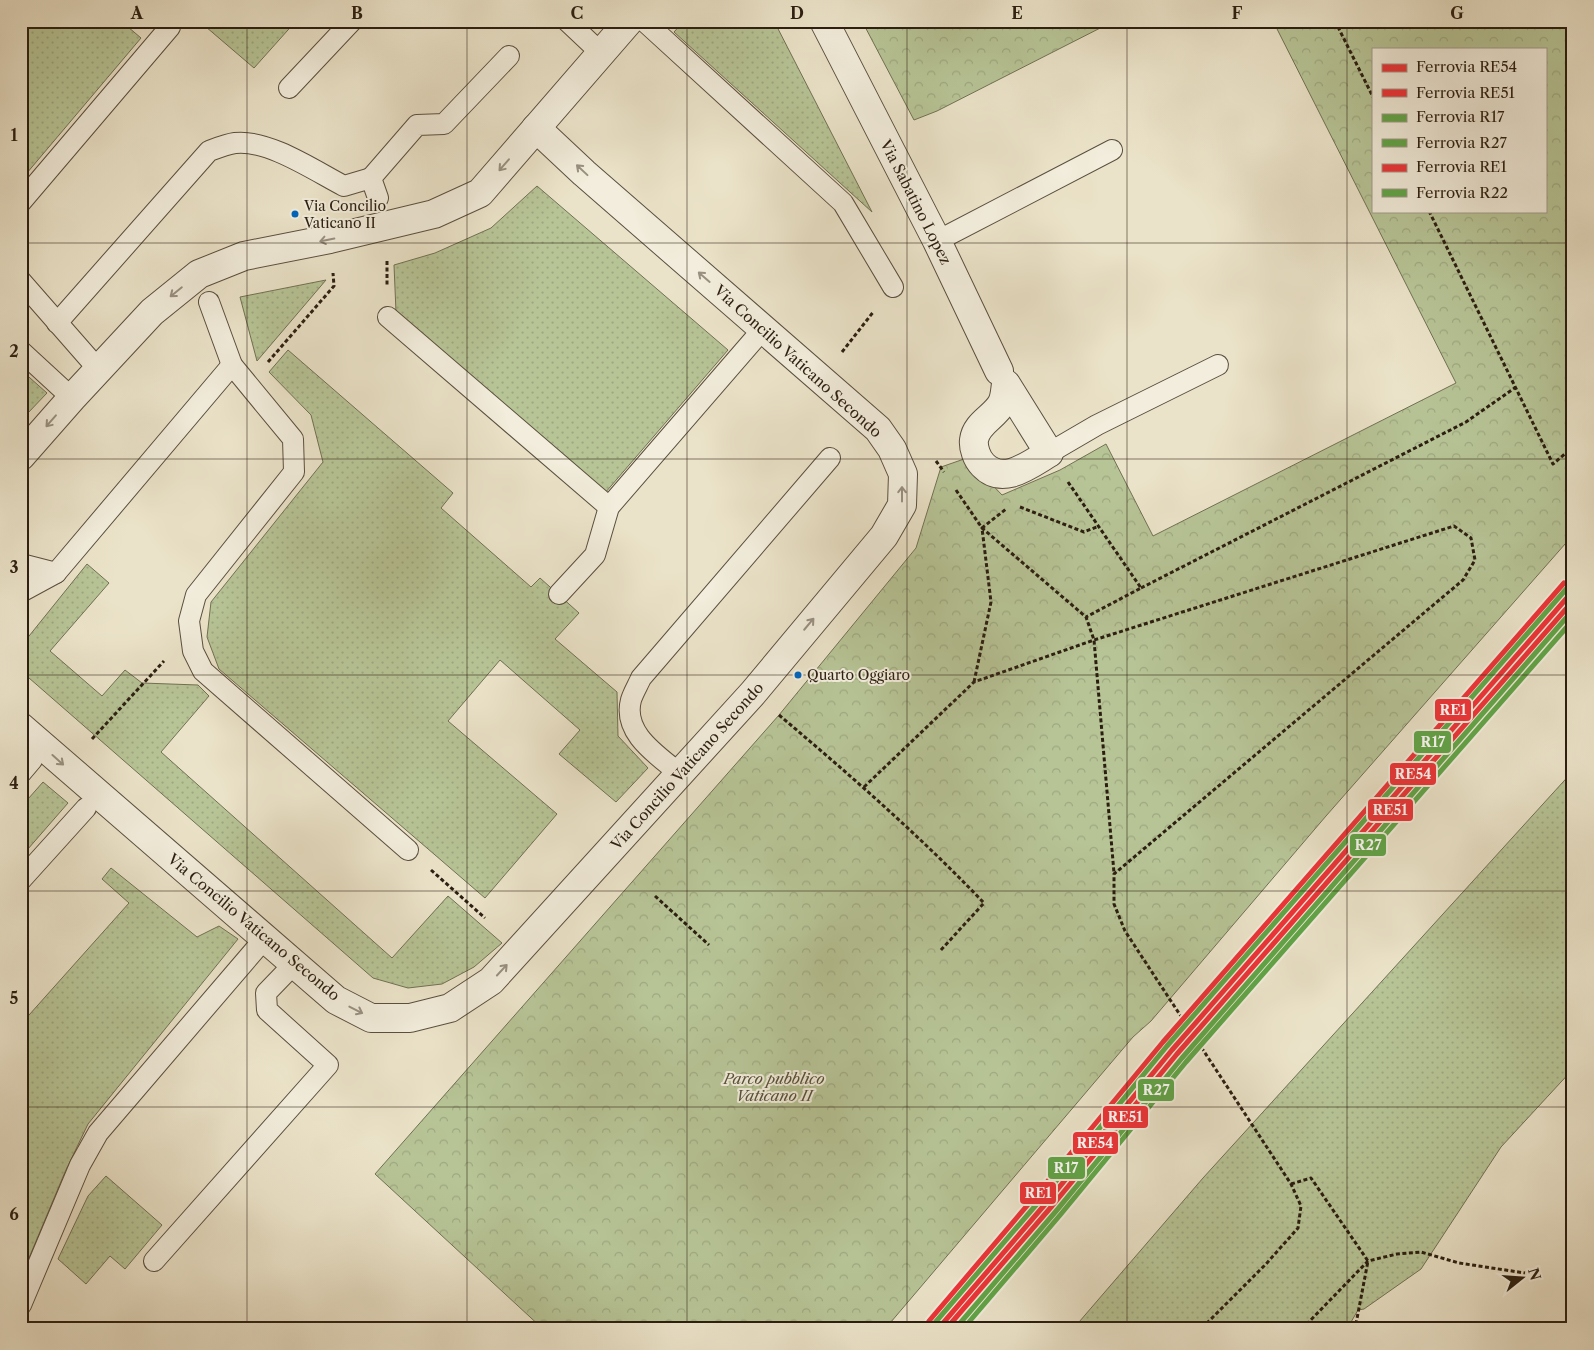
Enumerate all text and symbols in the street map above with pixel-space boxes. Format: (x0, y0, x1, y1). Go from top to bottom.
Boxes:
text: A (130, 3, 144, 23)
text: B (351, 3, 363, 23)
text: C (571, 3, 583, 23)
text: D (790, 3, 804, 23)
text: E (1011, 3, 1023, 23)
text: F (1232, 3, 1243, 23)
text: G (1450, 3, 1464, 23)
legend (1372, 48, 1546, 212)
text: Ferrovia RE54 (1416, 57, 1517, 76)
text: Ferrovia RE51 (1416, 83, 1516, 102)
text: Ferrovia R17 (1416, 107, 1505, 126)
text: 1 (10, 125, 18, 145)
text: Ferrovia R27 (1416, 133, 1508, 152)
street label: Via Sabatino Lopez (876, 135, 956, 268)
text: Ferrovia RE1 (1416, 157, 1507, 176)
one-way arrow (499, 158, 510, 171)
one-way arrow (575, 164, 588, 176)
text: Ferrovia R22 (1416, 183, 1508, 202)
place label: Via Concilio Vaticano II (303, 197, 386, 232)
marker: Via Concilio Vaticano II (290, 209, 300, 219)
one-way arrow (320, 235, 336, 245)
one-way arrow (698, 271, 711, 283)
street label: Via Concilio Vaticano Secondo (709, 280, 886, 441)
one-way arrow (170, 287, 183, 298)
text: 2 (9, 341, 19, 361)
one-way arrow (45, 415, 57, 428)
one-way arrow (897, 486, 907, 502)
text: 3 (9, 557, 19, 577)
one-way arrow (804, 618, 815, 631)
place label: Quarto Oggiaro (807, 666, 910, 684)
marker: Quarto Oggiaro (793, 670, 803, 680)
street label: Via Concilio Vaticano Secondo (606, 678, 767, 855)
line badge: RE1 (1434, 698, 1472, 722)
text: RE1 (1439, 701, 1467, 719)
line badge: R17 (1413, 730, 1452, 754)
text: R17 (1421, 733, 1446, 751)
one-way arrow (51, 754, 64, 765)
line badge: RE54 (1389, 762, 1437, 786)
text: RE54 (1395, 765, 1431, 783)
text: 4 (9, 773, 19, 793)
line badge: RE51 (1367, 798, 1414, 822)
text: RE51 (1373, 801, 1408, 819)
line badge: R27 (1349, 833, 1387, 857)
text: R27 (1355, 836, 1382, 854)
street label: Via Concilio Vaticano Secondo (163, 849, 344, 1005)
one-way arrow (496, 963, 508, 976)
text: 5 (10, 988, 19, 1008)
one-way arrow (348, 1006, 363, 1015)
park label: Parco pubblico Vaticano II (723, 1069, 824, 1105)
line badge: R27 (1137, 1078, 1175, 1102)
text: R27 (1143, 1081, 1170, 1099)
line badge: RE51 (1102, 1105, 1149, 1129)
text: RE51 (1108, 1108, 1143, 1126)
line badge: RE54 (1072, 1131, 1119, 1155)
text: RE54 (1077, 1134, 1113, 1152)
line badge: R17 (1047, 1156, 1086, 1180)
text: R17 (1054, 1159, 1079, 1177)
line badge: RE1 (1019, 1181, 1057, 1205)
text: RE1 (1024, 1184, 1052, 1202)
text: 6 (9, 1204, 19, 1224)
north arrow (1496, 1252, 1546, 1302)
text: N (1524, 1266, 1545, 1283)

